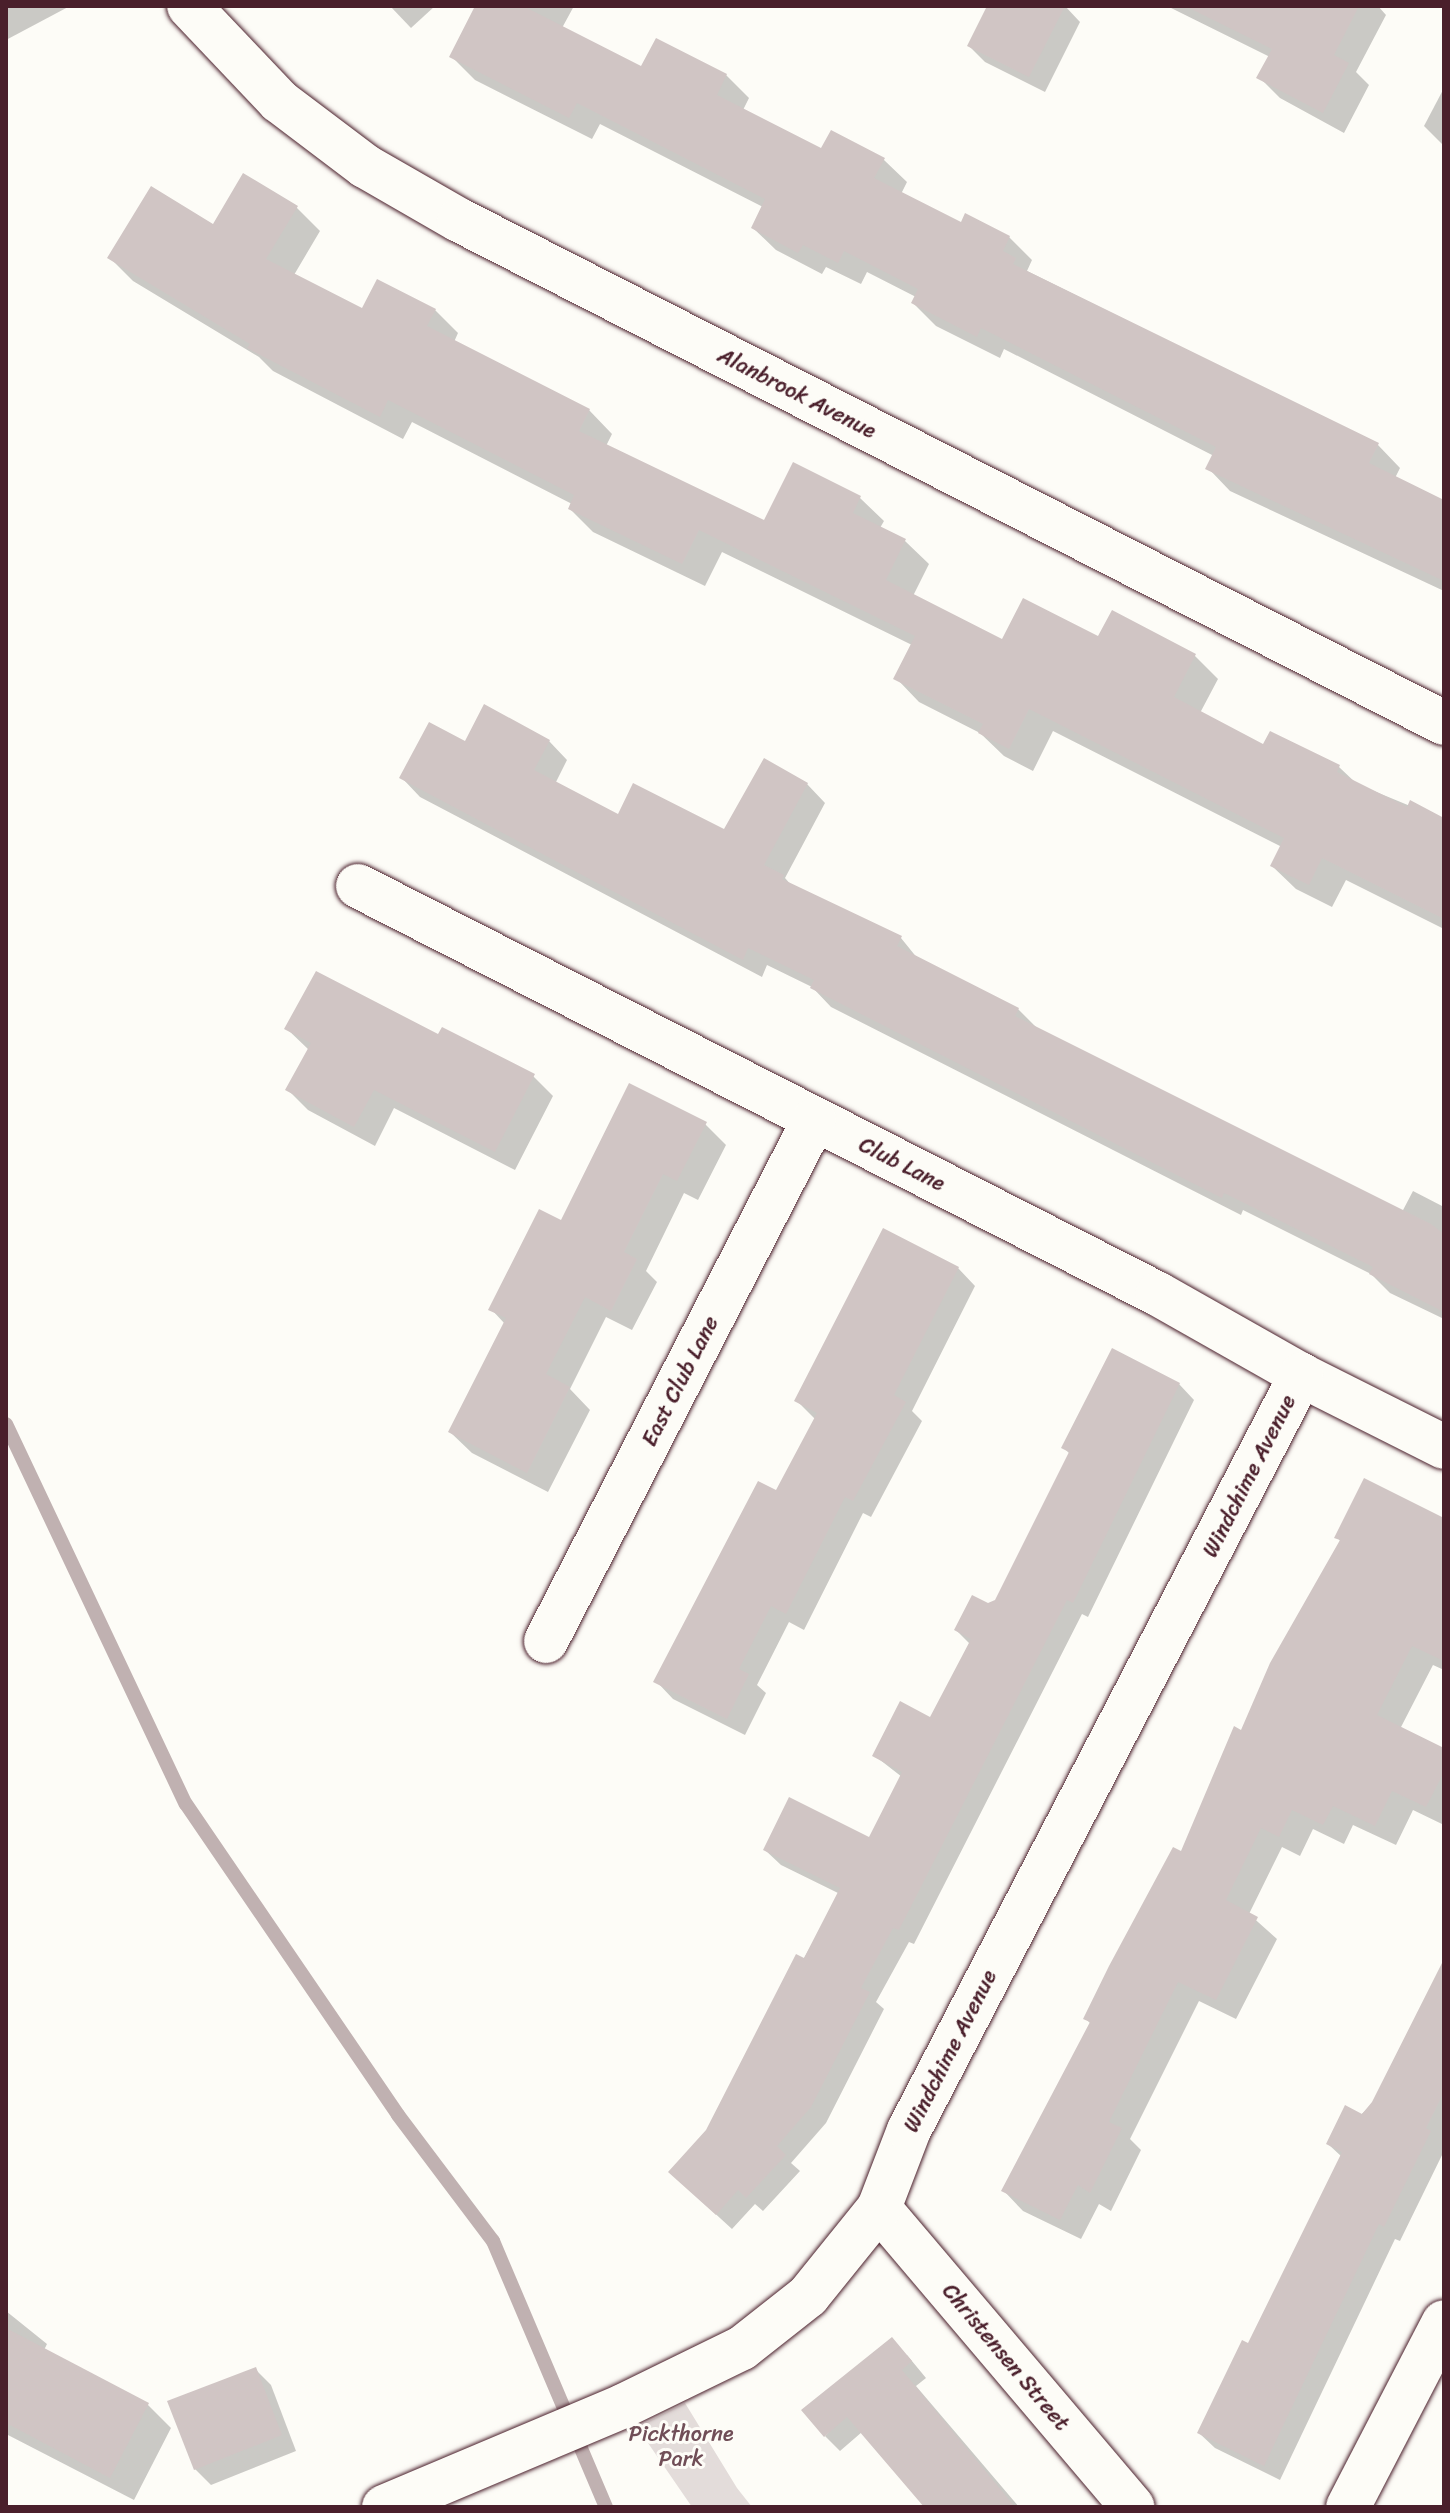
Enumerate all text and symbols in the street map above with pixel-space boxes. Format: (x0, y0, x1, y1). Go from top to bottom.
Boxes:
street label: Alanbrook Avenue (713, 342, 881, 444)
street label: Club Lane (854, 1131, 950, 1197)
street label: East Club Lane (636, 1312, 724, 1450)
street label: Windchime Avenue (1197, 1390, 1301, 1562)
street label: Windchime Avenue (898, 1965, 1002, 2137)
street label: Christensen Street (937, 2278, 1075, 2436)
park label: Pickthorne Park (628, 2420, 734, 2472)

